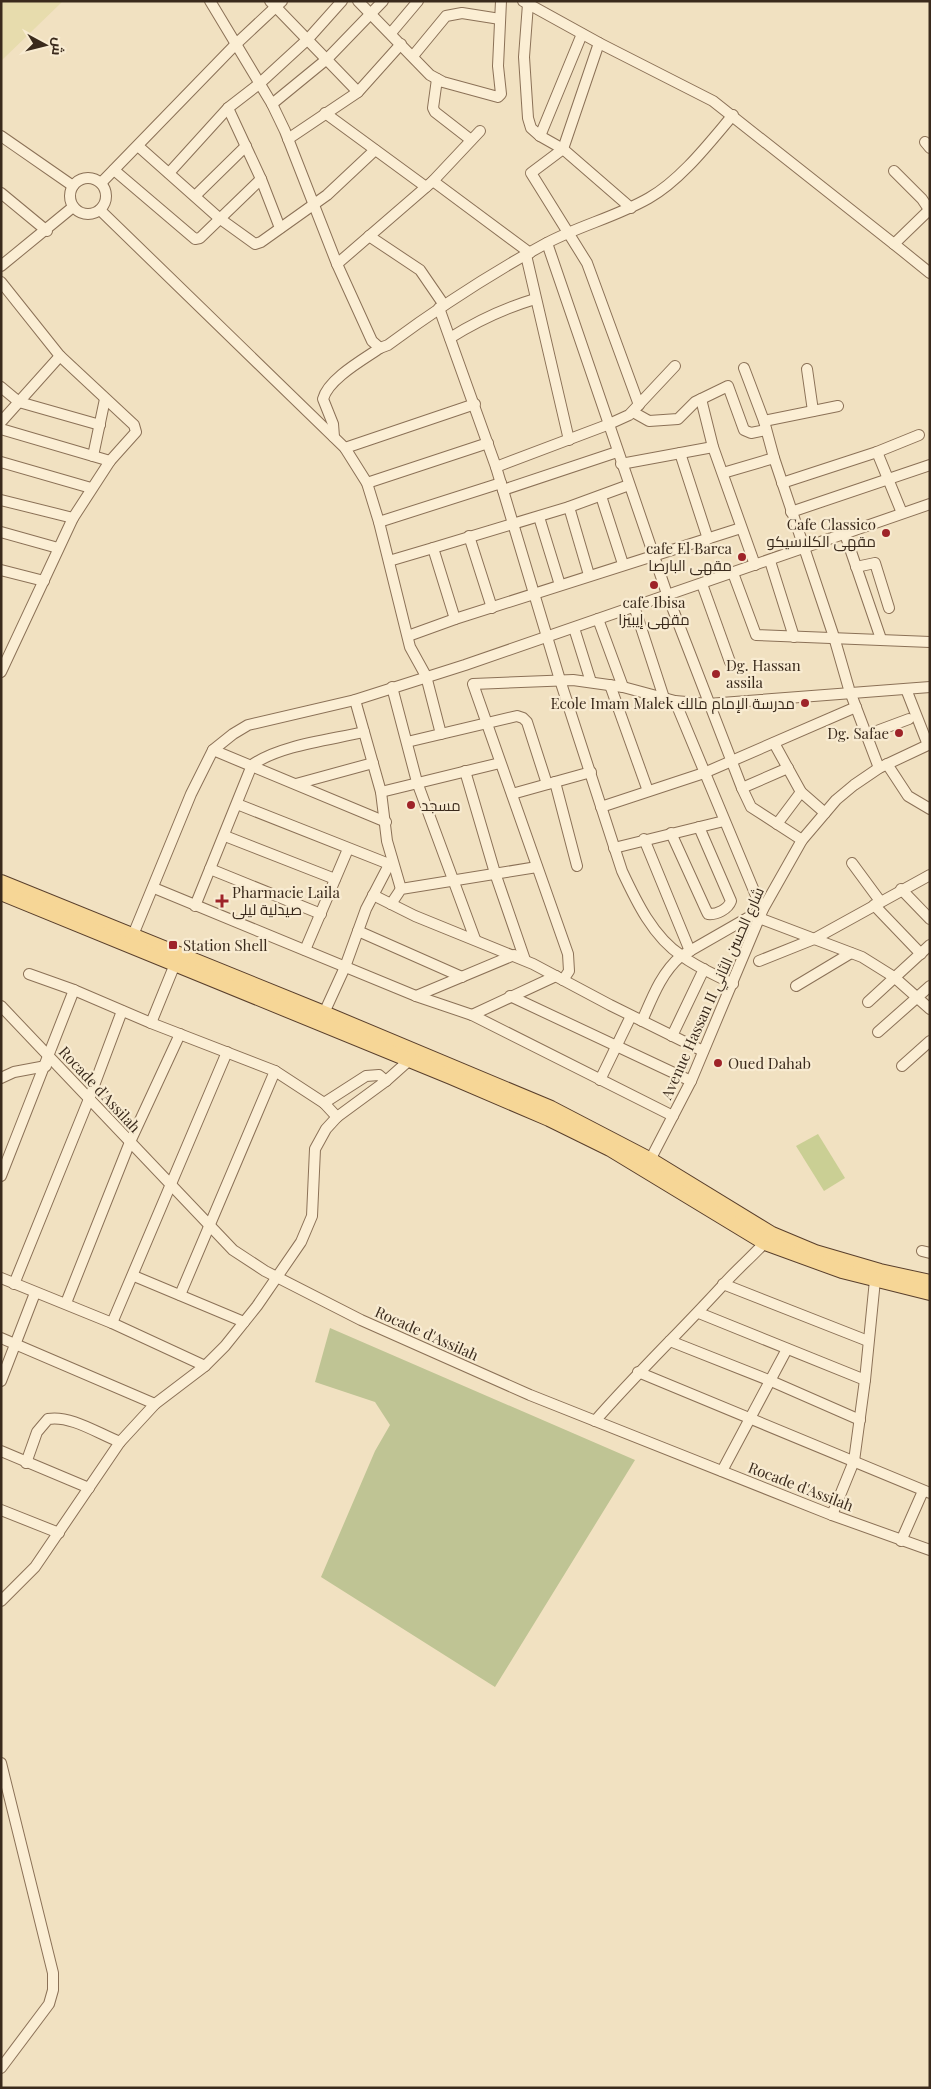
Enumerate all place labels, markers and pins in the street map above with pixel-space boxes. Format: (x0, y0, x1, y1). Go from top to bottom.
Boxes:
place label: Cafe Classico مقهى الكلاسيكو (766, 514, 876, 552)
marker: Cafe Classico مقهى الكلاسيكو (880, 527, 892, 539)
place label: cafe El Barca مقهى البارصا (646, 538, 733, 576)
marker: cafe El Barca مقهى البارصا (736, 551, 748, 563)
marker: cafe Ibisa مقهى إيبيزا (648, 579, 660, 591)
place label: cafe Ibisa مقهى إيبيزا (618, 592, 690, 630)
place label: Dg. Hassan assila (726, 655, 801, 692)
marker: Dg. Hassan assila (710, 668, 722, 680)
place label: Ecole Imam Malek مدرسة الإمام مالك (550, 693, 795, 714)
marker: Ecole Imam Malek مدرسة الإمام مالك (799, 697, 811, 709)
place label: Dg. Safae (827, 723, 889, 743)
marker: Dg. Safae (893, 727, 905, 739)
place label: مسجد (421, 795, 461, 815)
marker: مسجد (405, 799, 417, 811)
place label: Pharmacie Laila صيدلية ليلى (232, 882, 340, 920)
marker: Pharmacie Laila صيدلية ليلى (216, 895, 228, 907)
place label: Station Shell (183, 935, 268, 955)
marker: Station Shell (167, 939, 179, 951)
place label: Oued Dahab (728, 1053, 811, 1073)
marker: Oued Dahab (712, 1057, 724, 1069)

